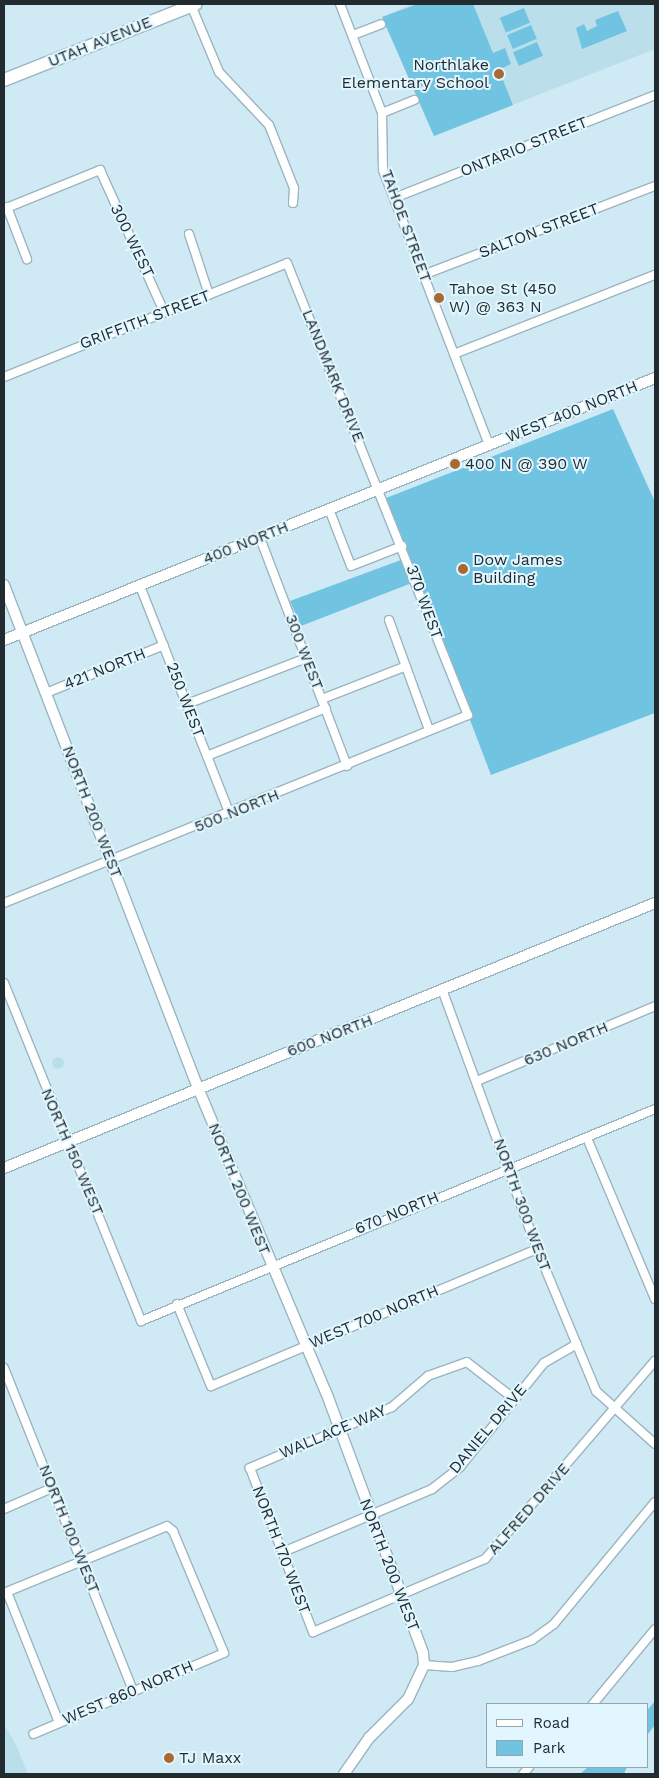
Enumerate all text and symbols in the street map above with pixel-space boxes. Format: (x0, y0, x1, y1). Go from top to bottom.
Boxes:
street label: UTAH AVENUE (45, 12, 155, 72)
place label: Northlake Elementary School (341, 55, 489, 93)
marker: Northlake Elementary School (493, 68, 505, 80)
street label: ONTARIO STREET (458, 113, 590, 181)
street label: TAHOE STREET (377, 167, 435, 285)
street label: SALTON STREET (476, 199, 602, 263)
street label: 300 WEST (106, 201, 158, 281)
place label: Tahoe St (450 W) @ 363 N (449, 279, 557, 317)
street label: GRIFFITH STREET (77, 286, 213, 354)
marker: Tahoe St (450 W) @ 363 N (433, 292, 445, 304)
street label: LANDMARK DRIVE (298, 307, 368, 445)
street label: WEST 400 NORTH (503, 377, 641, 447)
place label: 400 N @ 390 W (465, 454, 588, 474)
marker: 400 N @ 390 W (449, 458, 461, 470)
street label: 400 NORTH (200, 517, 292, 569)
place label: Dow James Building (473, 550, 563, 588)
street label: 370 WEST (402, 562, 446, 642)
marker: Dow James Building (457, 563, 469, 575)
street label: 300 WEST (281, 611, 327, 693)
street label: 421 NORTH (61, 644, 149, 694)
street label: 250 WEST (162, 660, 208, 740)
street label: NORTH 200 WEST (58, 743, 126, 881)
street label: 500 NORTH (192, 785, 282, 837)
street label: 600 NORTH (284, 1011, 376, 1061)
street label: 630 NORTH (521, 1018, 611, 1070)
street label: NORTH 150 WEST (36, 1085, 108, 1219)
street label: NORTH 200 WEST (204, 1120, 274, 1258)
street label: NORTH 300 WEST (489, 1136, 555, 1274)
street label: 670 NORTH (352, 1187, 442, 1239)
street label: WEST 700 NORTH (306, 1281, 442, 1353)
street label: DANIEL DRIVE (445, 1380, 531, 1478)
street label: WALLACE WAY (276, 1401, 390, 1463)
street label: ALFRED DRIVE (484, 1459, 574, 1559)
street label: NORTH 100 WEST (34, 1462, 104, 1596)
street label: NORTH 170 WEST (248, 1483, 314, 1617)
street label: NORTH 200 WEST (355, 1496, 423, 1634)
street label: WEST 860 NORTH (59, 1657, 197, 1729)
legend (487, 1703, 649, 1768)
text: Road (533, 1714, 570, 1732)
text: Park (533, 1739, 565, 1757)
place label: TJ Maxx (179, 1748, 241, 1768)
marker: TJ Maxx (163, 1752, 175, 1764)

